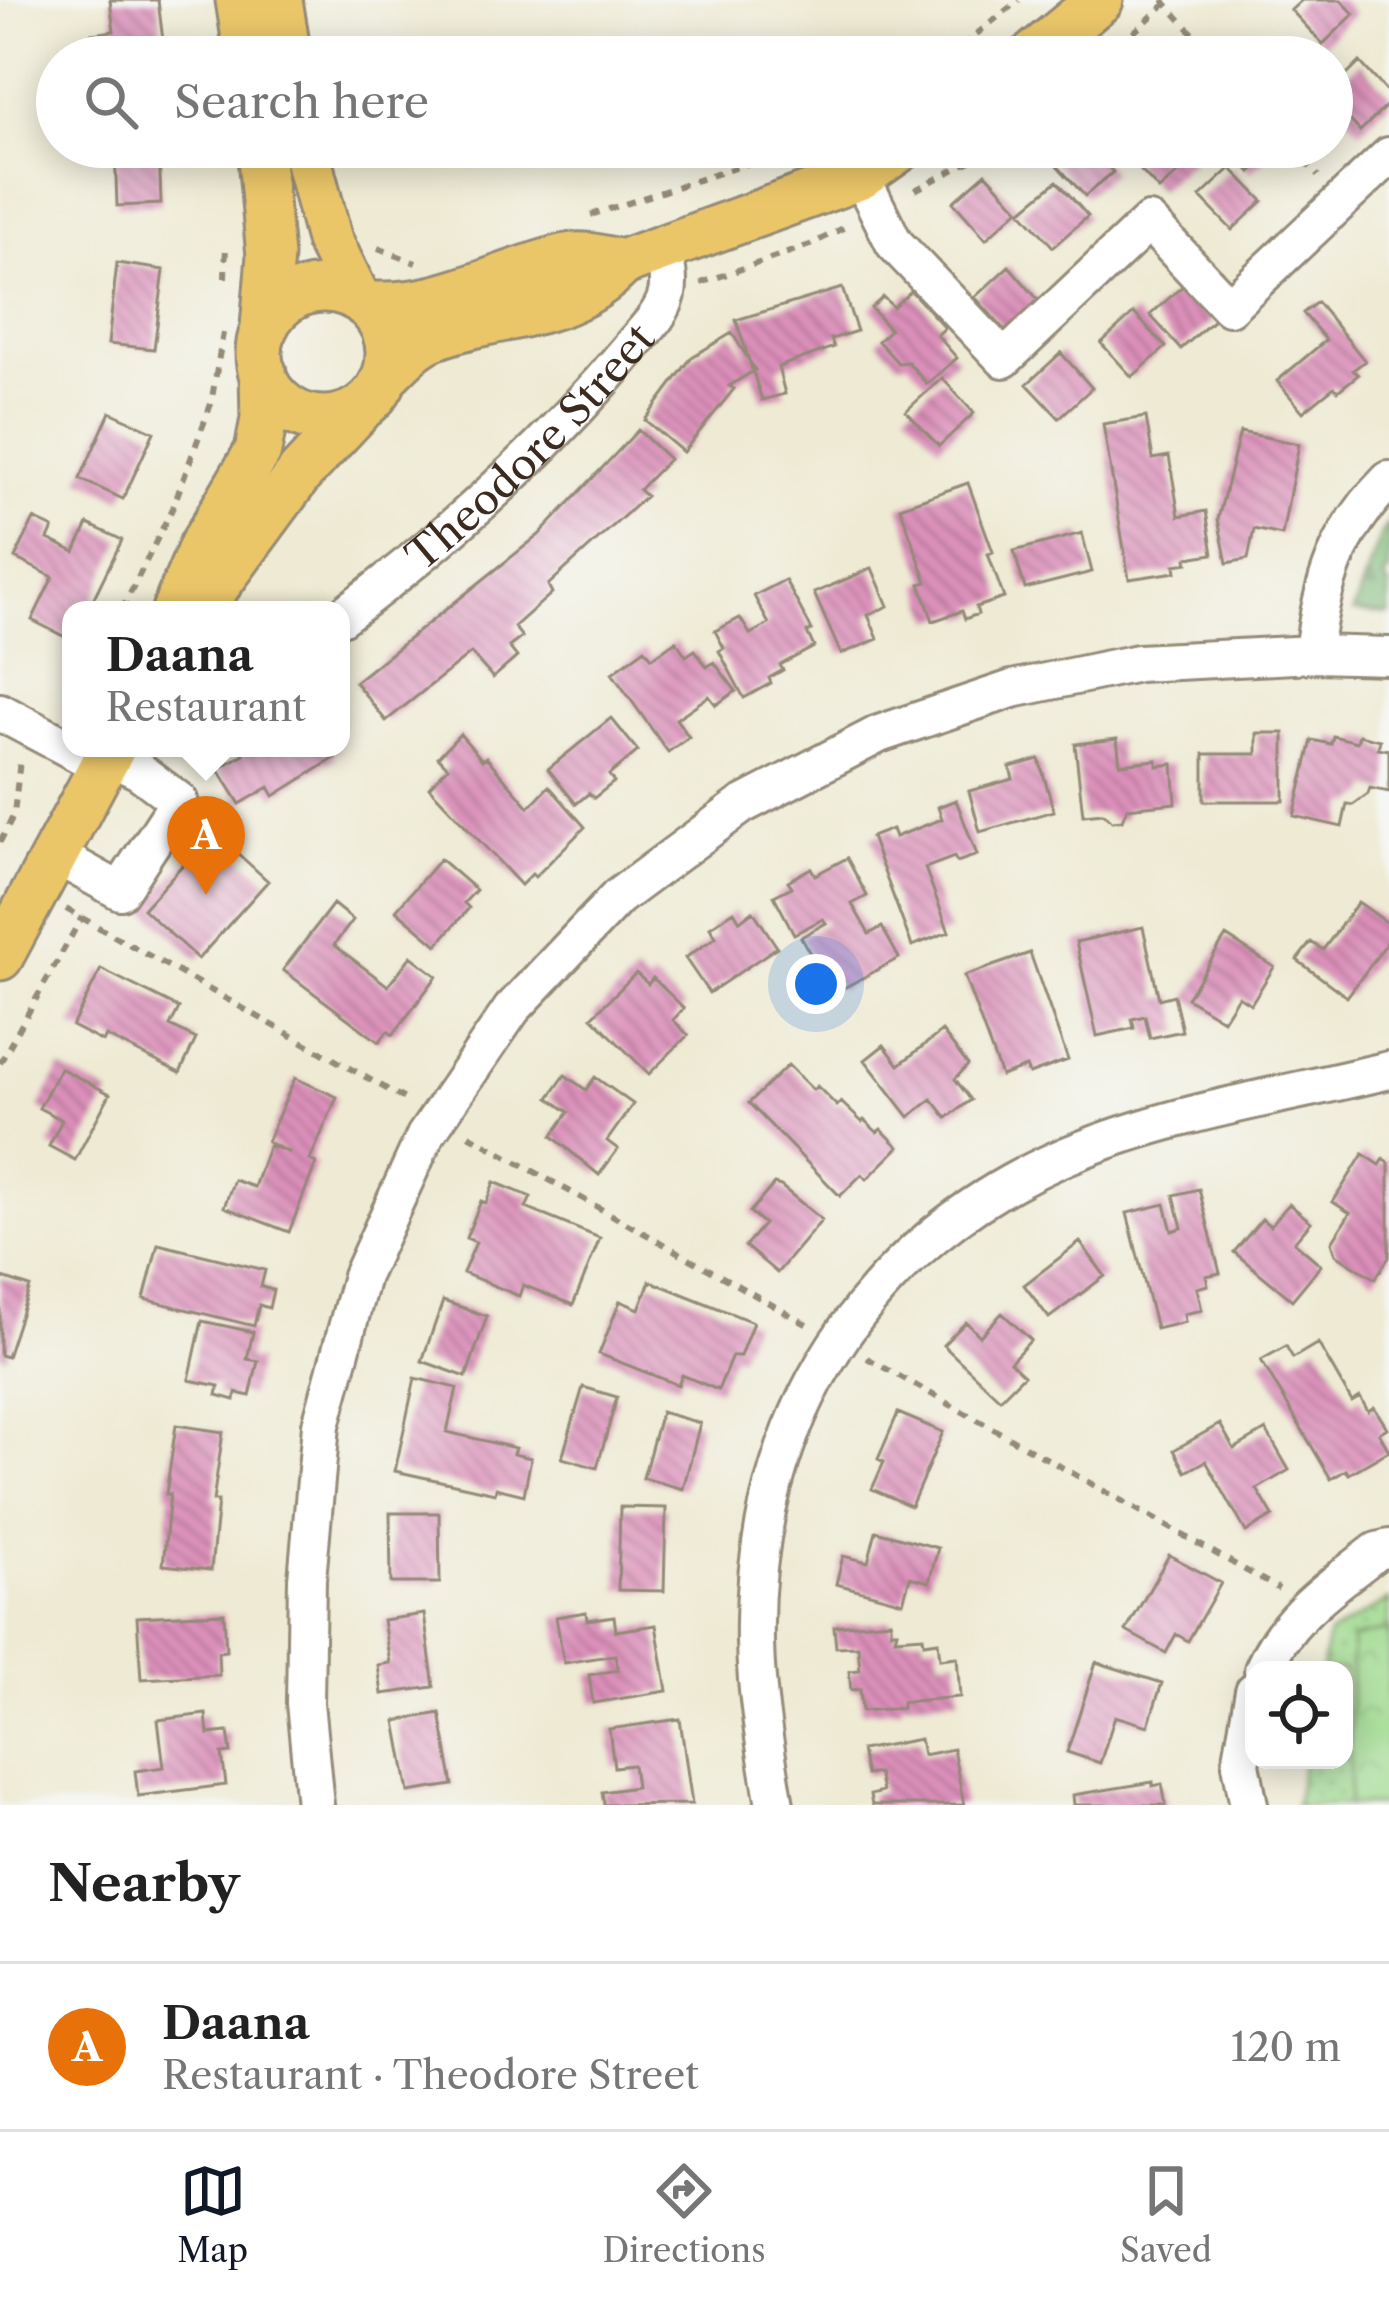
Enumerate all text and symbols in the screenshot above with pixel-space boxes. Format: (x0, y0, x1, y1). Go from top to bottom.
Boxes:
search box (36, 36, 1353, 168)
icon: search (78, 69, 144, 135)
text: Search here (174, 74, 429, 130)
street label: Theodore Street (396, 313, 665, 582)
popup (62, 601, 350, 757)
text: Daana (106, 627, 254, 683)
text: Restaurant (106, 683, 306, 731)
pin: A (167, 796, 245, 895)
your location (786, 954, 846, 1014)
map controls (1245, 1661, 1353, 1769)
button: locate (1245, 1661, 1353, 1769)
text: Nearby (48, 1852, 240, 1914)
text: Daana (162, 1995, 310, 2051)
text: A (72, 2023, 102, 2071)
text: 120 m (1231, 2023, 1341, 2071)
text: Restaurant · Theodore Street (162, 2051, 699, 2099)
tab: Map (177, 2158, 248, 2271)
tab: Directions (603, 2158, 766, 2271)
tab: Saved (1120, 2158, 1212, 2271)

